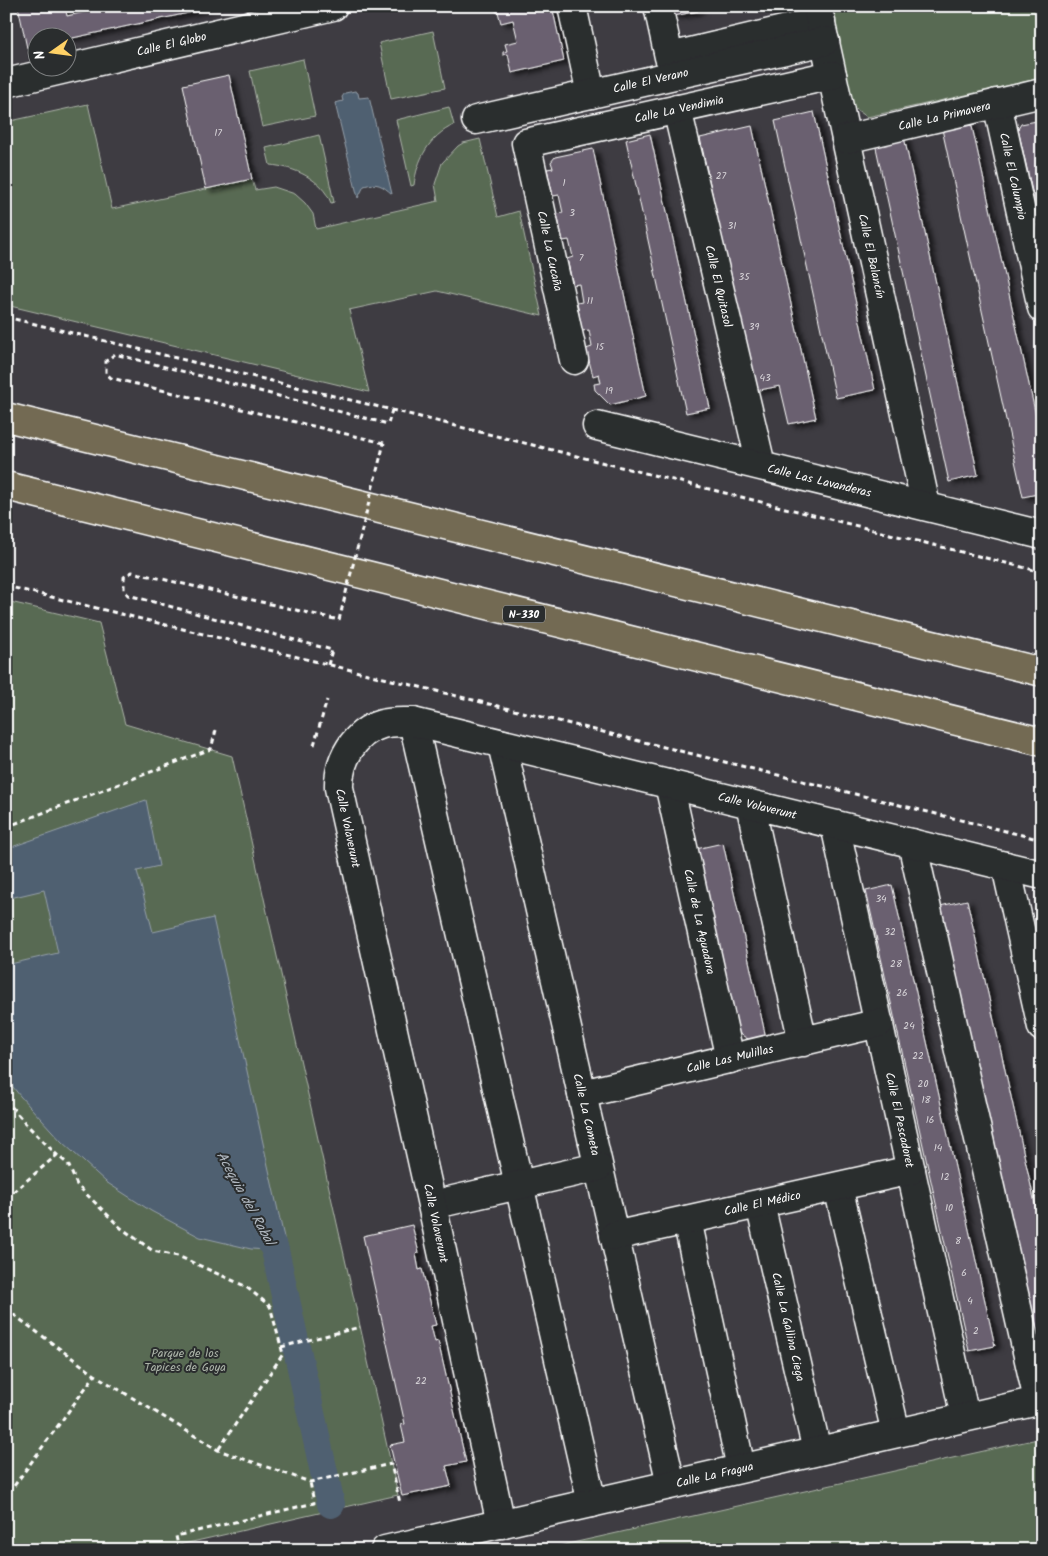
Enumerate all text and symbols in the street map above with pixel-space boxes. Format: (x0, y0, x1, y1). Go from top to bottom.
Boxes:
street label: Calle El Globo (135, 27, 208, 62)
north arrow (28, 28, 78, 78)
text: N (29, 48, 52, 62)
street label: Calle El Verano (611, 63, 690, 99)
street label: Calle La Vendimia (633, 90, 726, 129)
street label: Calle La Primavera (896, 96, 993, 136)
house number: 17 (214, 125, 222, 141)
street label: Calle El Columpio (994, 131, 1031, 222)
house number: 27 (716, 168, 727, 184)
house number: 1 (562, 175, 566, 191)
house number: 3 (569, 205, 575, 221)
street label: Calle La Cucaña (532, 209, 567, 293)
street label: Calle El Balancín (853, 212, 890, 301)
house number: 31 (728, 218, 736, 234)
street label: Calle El Quitasol (699, 243, 737, 329)
house number: 7 (579, 250, 584, 266)
house number: 35 (738, 269, 750, 285)
house number: 11 (587, 293, 593, 309)
house number: 39 (749, 319, 759, 335)
house number: 15 (596, 339, 605, 355)
house number: 43 (759, 370, 771, 386)
house number: 19 (605, 383, 613, 399)
street label: Calle Las Lavanderas (765, 459, 873, 503)
road number: N-330 (503, 606, 545, 622)
street label: Calle Volaverunt (330, 787, 365, 870)
street label: Calle Volaverunt (716, 787, 799, 825)
street label: Calle de La Aguadora (678, 867, 720, 977)
house number: 34 (875, 891, 887, 907)
house number: 32 (884, 924, 896, 940)
house number: 28 (890, 956, 903, 972)
house number: 26 (896, 985, 908, 1001)
house number: 24 (903, 1018, 915, 1034)
street label: Calle Las Mulillas (685, 1040, 775, 1079)
house number: 22 (912, 1048, 924, 1064)
street label: Calle El Pescadoret (880, 1071, 919, 1170)
street label: Calle La Cometa (568, 1072, 605, 1158)
house number: 20 (918, 1076, 928, 1092)
house number: 18 (921, 1092, 932, 1108)
house number: 16 (926, 1112, 934, 1128)
house number: 14 (934, 1140, 943, 1156)
water label: Acequia del Rabal (210, 1148, 281, 1252)
house number: 12 (941, 1169, 950, 1185)
street label: Calle Volaverunt (418, 1182, 453, 1265)
street label: Calle El Médico (722, 1186, 803, 1221)
house number: 10 (945, 1200, 953, 1216)
house number: 8 (955, 1233, 962, 1249)
house number: 6 (961, 1265, 967, 1281)
street label: Calle La Gallina Ciega (766, 1270, 810, 1384)
house number: 4 (967, 1293, 973, 1309)
house number: 2 (973, 1323, 979, 1339)
park label: Parque de los Tapices de Goya (144, 1344, 226, 1377)
house number: 22 (415, 1373, 427, 1389)
street label: Calle La Fragua (674, 1457, 756, 1493)

